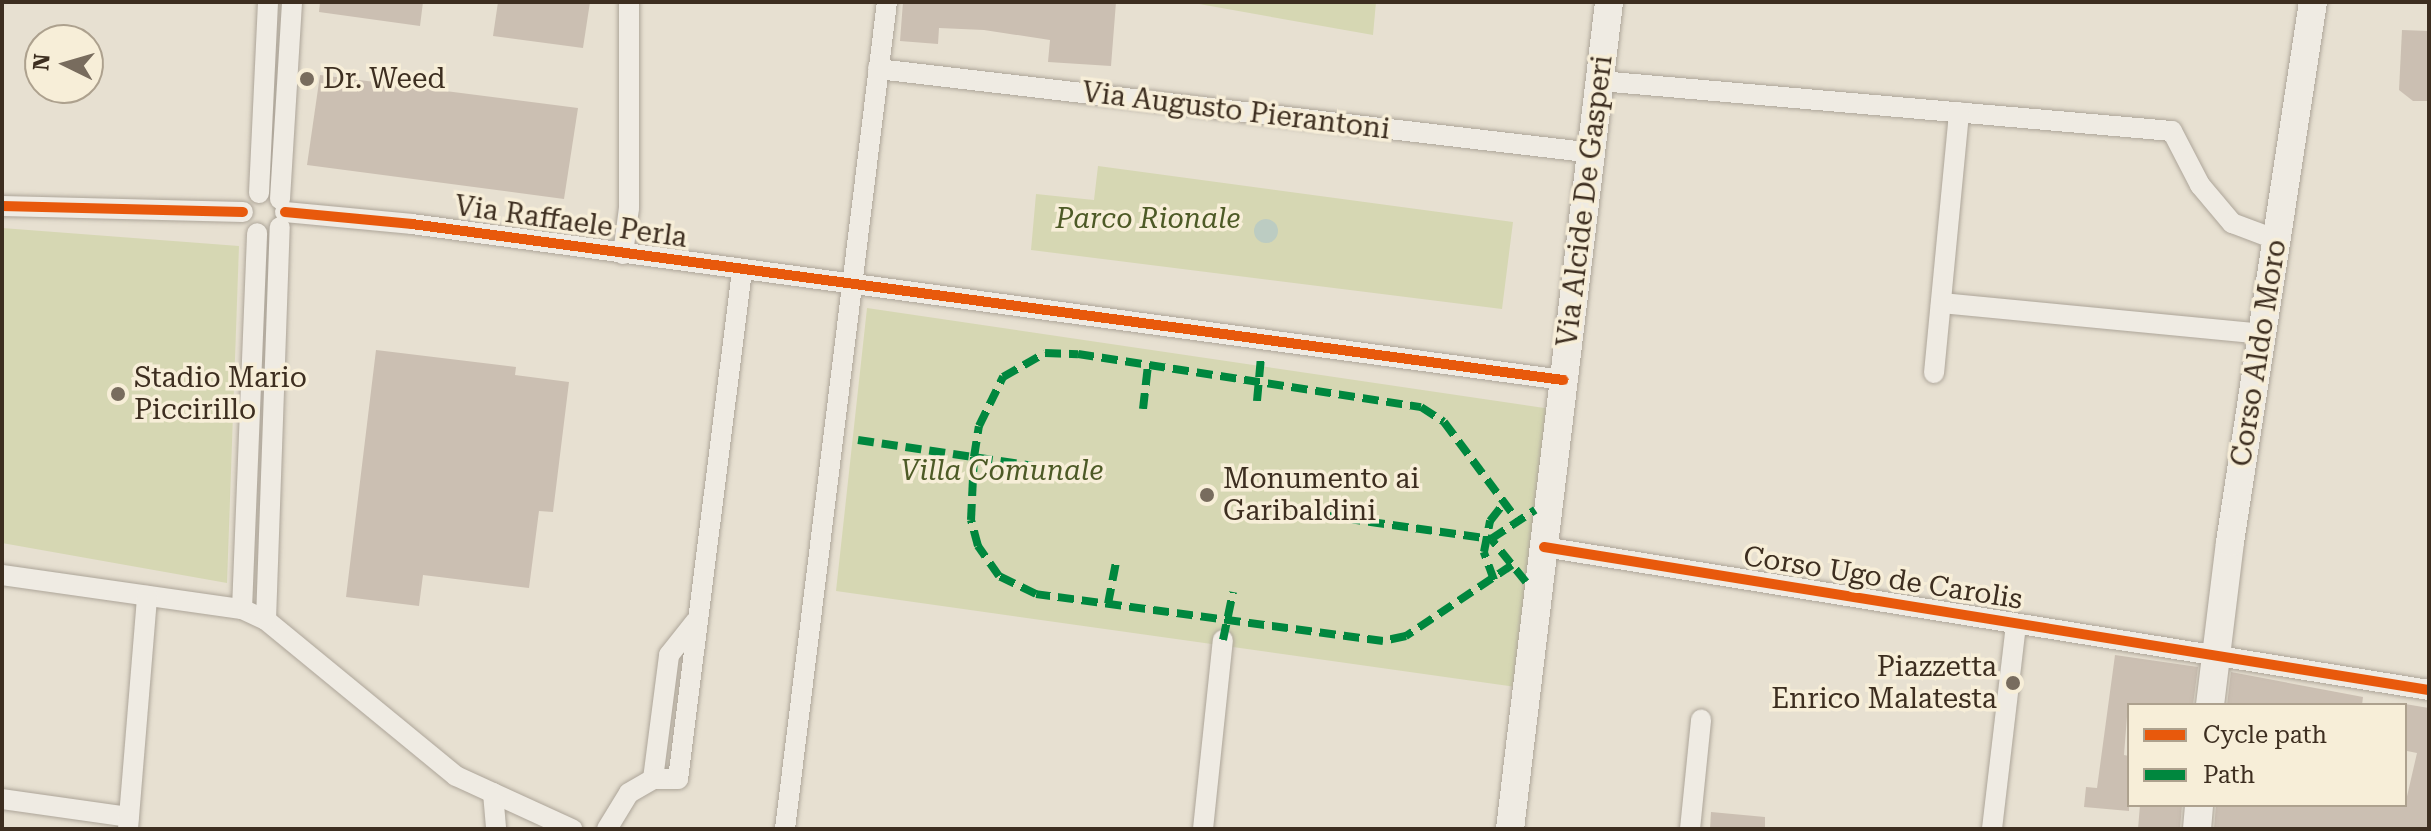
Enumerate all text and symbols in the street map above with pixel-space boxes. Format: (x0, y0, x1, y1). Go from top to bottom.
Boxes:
north arrow (24, 24, 104, 104)
text: N (28, 53, 55, 72)
street label: Via Alcide De Gasperi (1550, 53, 1620, 349)
place label: Dr. Weed (323, 62, 446, 96)
marker: Dr. Weed (298, 70, 316, 88)
street label: Via Augusto Pierantoni (1080, 75, 1392, 147)
street label: Via Raffaele Perla (453, 189, 689, 255)
park label: Parco Rionale (1056, 202, 1240, 236)
street label: Corso Aldo Moro (2224, 237, 2294, 469)
place label: Stadio Mario Piccirillo (134, 361, 307, 427)
marker: Stadio Mario Piccirillo (109, 385, 127, 403)
park label: Villa Comunale (901, 454, 1103, 488)
place label: Monumento ai Garibaldini (1223, 462, 1419, 528)
marker: Monumento ai Garibaldini (1198, 486, 1216, 504)
street label: Corso Ugo de Carolis (1741, 539, 2025, 617)
place label: Piazzetta Enrico Malatesta (1771, 650, 1997, 716)
marker: Piazzetta Enrico Malatesta (2004, 674, 2022, 692)
legend (2127, 703, 2407, 807)
text: Cycle path (2203, 721, 2327, 749)
text: Path (2203, 761, 2255, 789)

